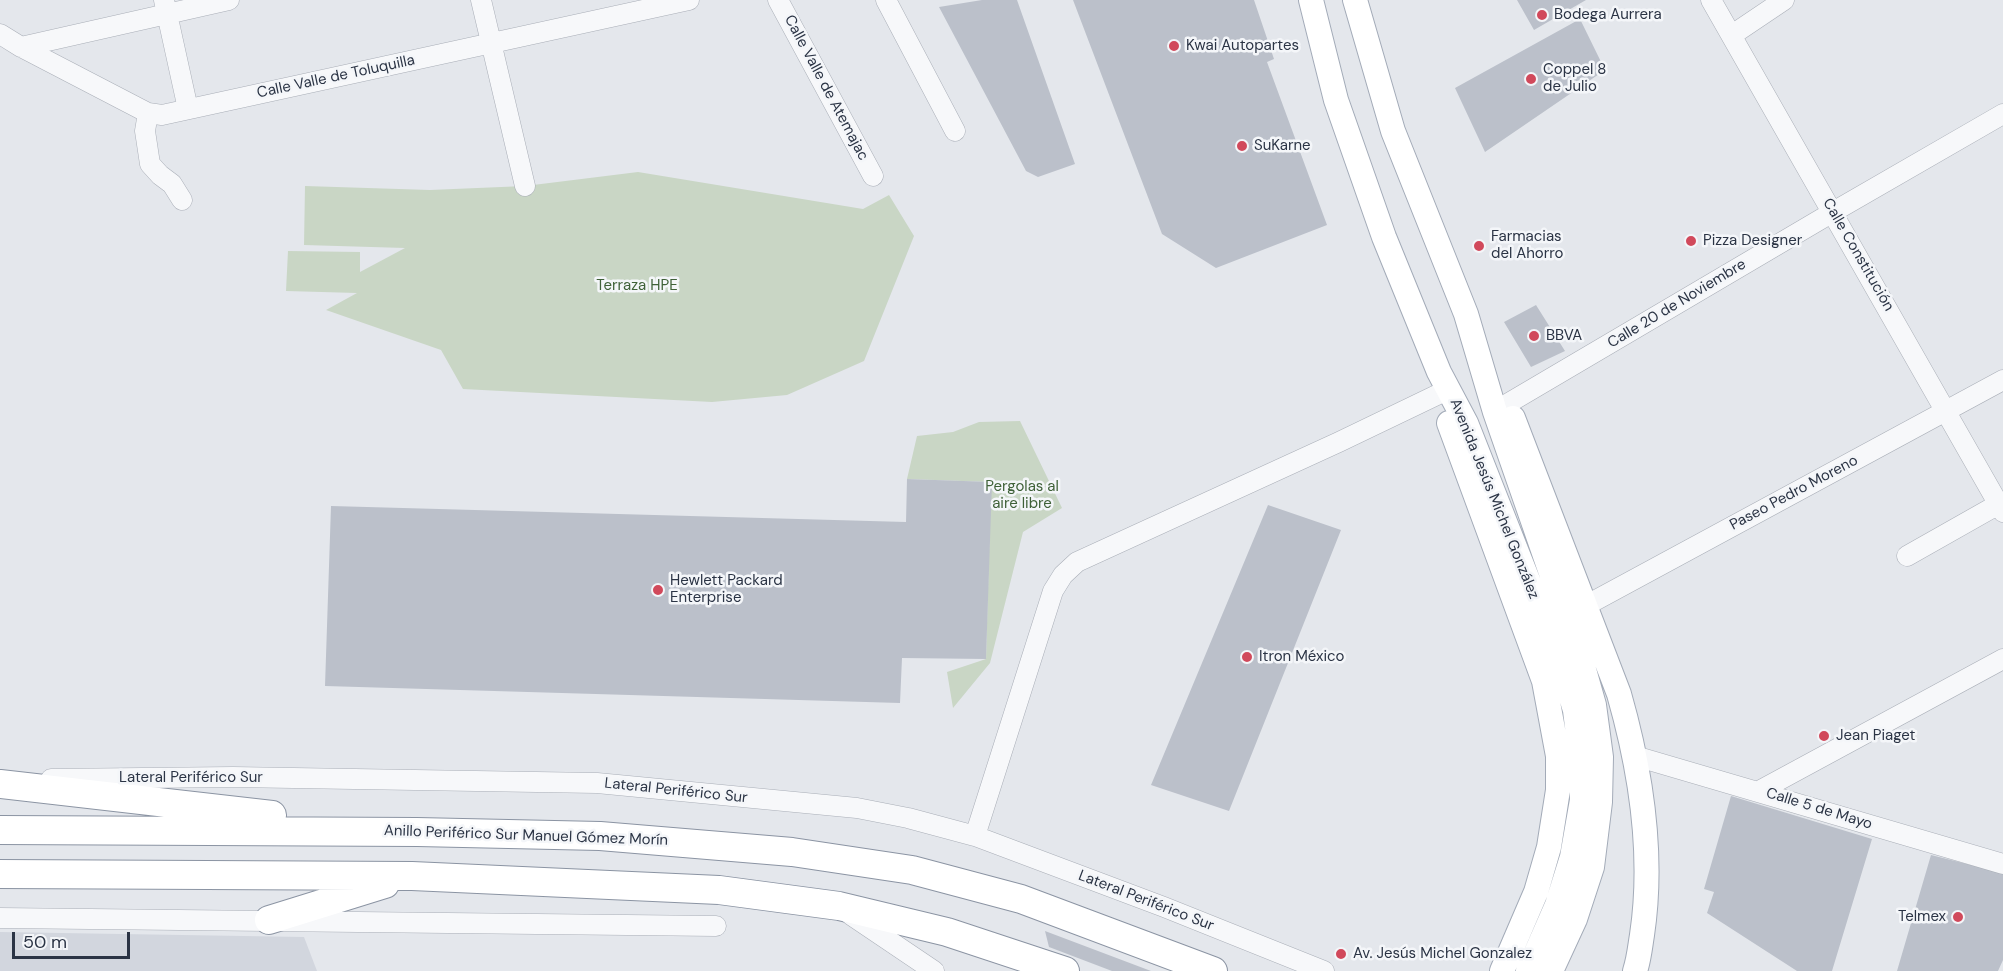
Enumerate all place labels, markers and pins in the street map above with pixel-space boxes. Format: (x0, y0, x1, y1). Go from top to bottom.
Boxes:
place label: Bodega Aurrera (1554, 6, 1662, 24)
marker: Bodega Aurrera (1535, 8, 1549, 22)
place label: Kwai Autopartes (1186, 37, 1299, 55)
marker: Kwai Autopartes (1167, 39, 1181, 53)
place label: Coppel 8 de Julio (1543, 61, 1606, 96)
marker: Coppel 8 de Julio (1524, 72, 1538, 86)
place label: SuKarne (1254, 137, 1311, 155)
marker: SuKarne (1235, 139, 1249, 153)
place label: Farmacias del Ahorro (1491, 228, 1563, 263)
place label: Pizza Designer (1703, 232, 1802, 250)
marker: Pizza Designer (1684, 234, 1698, 248)
marker: Farmacias del Ahorro (1472, 239, 1486, 253)
place label: BBVA (1546, 327, 1582, 345)
marker: BBVA (1527, 329, 1541, 343)
place label: Hewlett Packard Enterprise (670, 572, 783, 607)
marker: Hewlett Packard Enterprise (651, 583, 665, 597)
place label: Itron México (1259, 648, 1344, 666)
marker: Itron México (1240, 650, 1254, 664)
place label: Jean Piaget (1836, 727, 1915, 745)
marker: Jean Piaget (1817, 729, 1831, 743)
place label: Telmex (1898, 908, 1946, 926)
marker: Telmex (1951, 910, 1965, 924)
place label: Av. Jesús Michel Gonzalez (1353, 945, 1532, 963)
marker: Av. Jesús Michel Gonzalez (1334, 947, 1348, 961)

